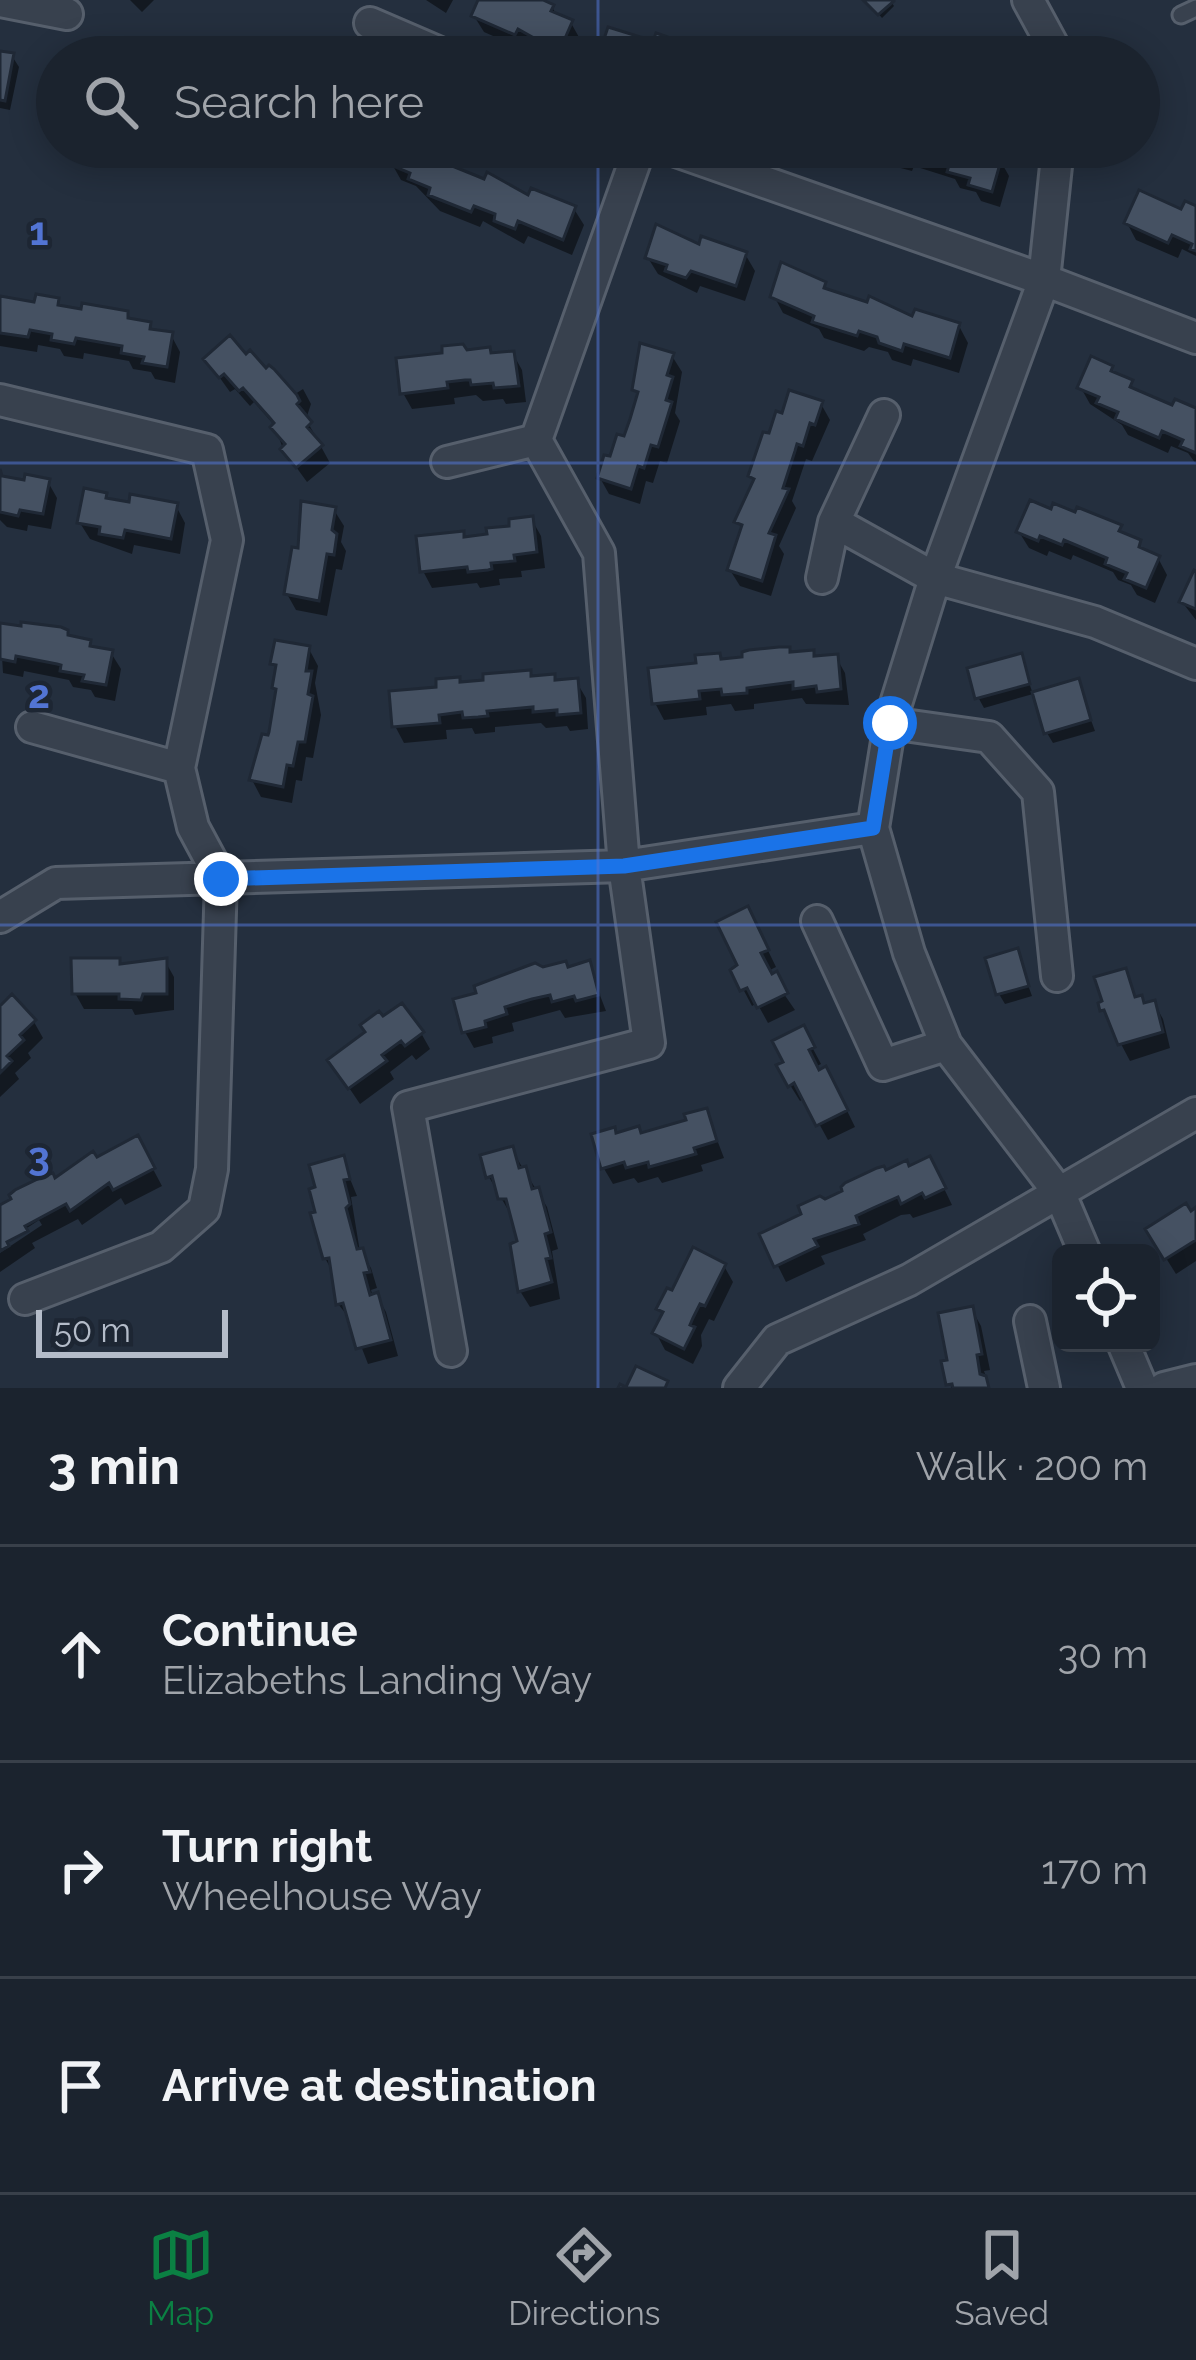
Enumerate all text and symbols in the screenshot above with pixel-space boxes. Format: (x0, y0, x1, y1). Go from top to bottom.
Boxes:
search box (36, 36, 1160, 168)
icon: search (78, 69, 144, 135)
text: Search here (174, 76, 424, 129)
text: 1 (29, 208, 49, 254)
text: 2 (28, 671, 50, 717)
route start (863, 696, 917, 750)
route end (194, 852, 248, 906)
text: 3 (28, 1133, 50, 1179)
map controls (1052, 1244, 1160, 1352)
button: locate (1052, 1244, 1160, 1352)
scale bar (36, 1304, 228, 1357)
text: 50 m (54, 1311, 131, 1350)
text: 3 min (48, 1436, 180, 1496)
text: Walk · 200 m (916, 1443, 1148, 1489)
text: Continue (162, 1604, 358, 1657)
icon: ahead (48, 1621, 114, 1687)
text: 30 m (1058, 1631, 1148, 1677)
text: Elizabeths Landing Way (162, 1657, 592, 1703)
text: Turn right (162, 1820, 372, 1873)
icon: right (48, 1837, 114, 1903)
text: 170 m (1041, 1847, 1148, 1893)
text: Wheelhouse Way (162, 1873, 482, 1919)
icon: arrive (48, 2053, 114, 2119)
text: Arrive at destination (162, 2059, 597, 2112)
tab: Map (147, 2222, 214, 2333)
tab: Directions (508, 2222, 661, 2333)
tab: Saved (955, 2222, 1049, 2333)

